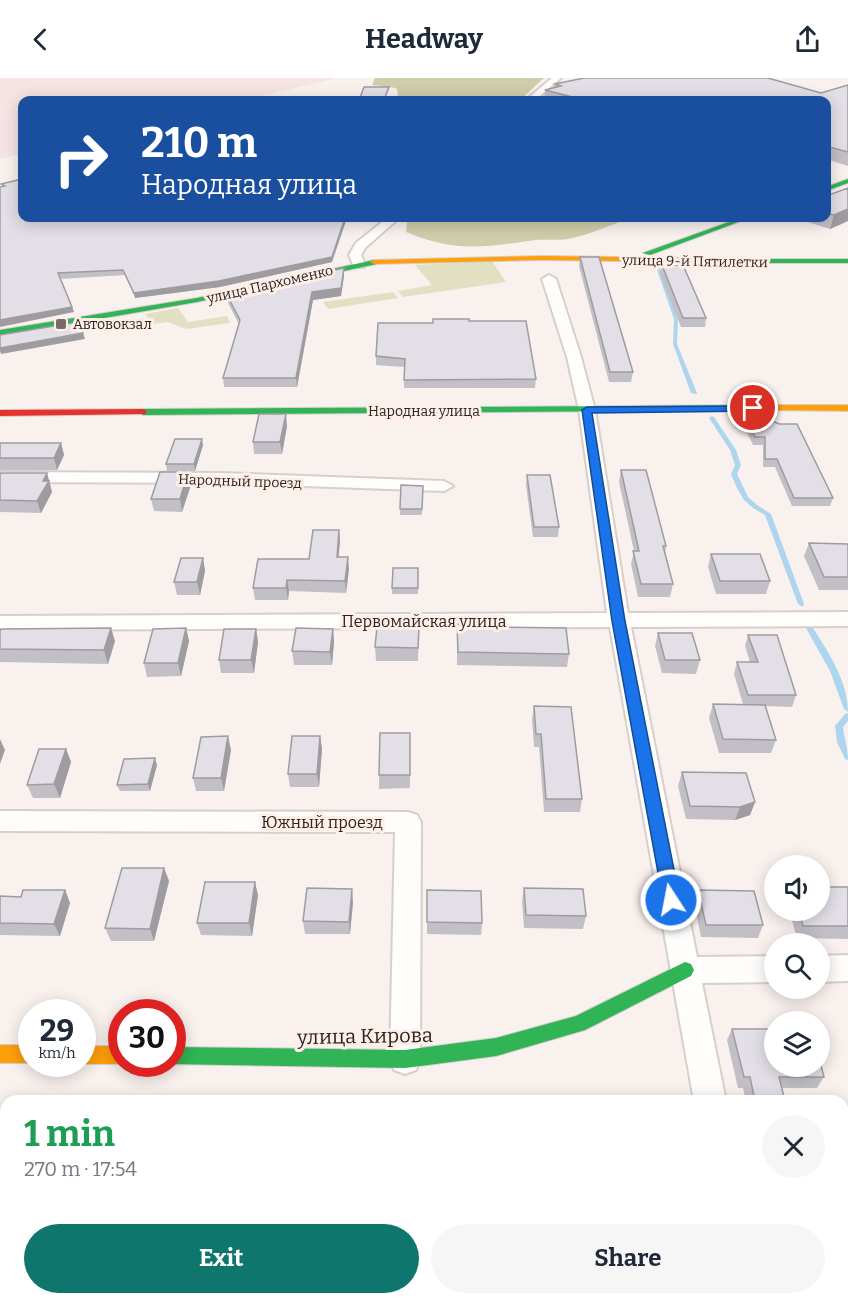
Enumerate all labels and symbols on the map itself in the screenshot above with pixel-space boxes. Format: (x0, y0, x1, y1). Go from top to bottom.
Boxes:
street label: улица 9-й Пятилетки (621, 252, 768, 271)
street label: улица Пархоменко (204, 262, 335, 307)
place label: Автовокзал (73, 316, 152, 333)
marker: Автовокзал (54, 317, 68, 331)
pin (727, 382, 778, 433)
street label: Народная улица (368, 403, 480, 420)
street label: Народный проезд (178, 471, 303, 492)
street label: Первомайская улица (341, 612, 507, 631)
street label: Южный проезд (261, 813, 383, 832)
position arrow (639, 868, 703, 932)
speed limit sign: 30 (108, 999, 186, 1077)
street label: улица Кирова (296, 1023, 433, 1049)

